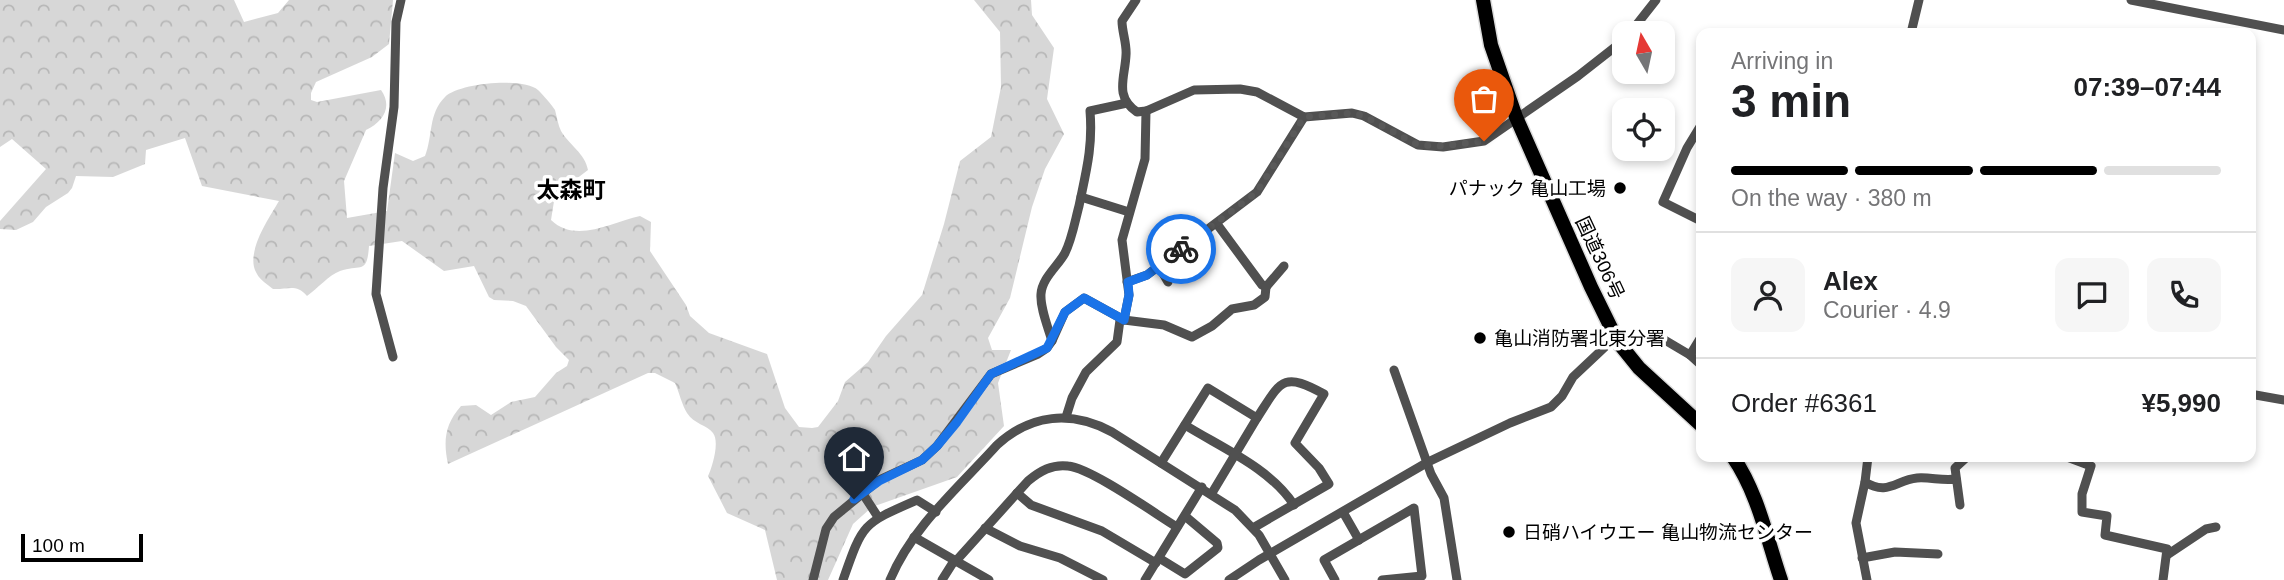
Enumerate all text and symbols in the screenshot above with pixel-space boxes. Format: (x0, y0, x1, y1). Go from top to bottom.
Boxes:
north arrow (1612, 21, 1675, 84)
map controls (1612, 21, 1675, 161)
text: Arriving in (1731, 48, 1833, 74)
pin (1454, 69, 1514, 141)
text: 07:39–07:44 (2074, 72, 2221, 102)
text: 3 min (1731, 75, 1851, 127)
icon: bag (1465, 80, 1503, 118)
button: locate (1612, 98, 1675, 161)
district label: 太森町 (537, 177, 606, 203)
place label: パナック 亀山工場 (1449, 178, 1606, 199)
marker: パナック 亀山工場 (1612, 180, 1628, 196)
text: On the way · 380 m (1731, 185, 1932, 211)
street label: 国道306号 (1572, 213, 1628, 303)
courier (1146, 214, 1216, 284)
icon: bike (1162, 230, 1200, 268)
button: person (1731, 258, 1805, 332)
button: chat (2055, 258, 2129, 332)
button: phone (2147, 258, 2221, 332)
text: Alex (1823, 266, 1878, 296)
text: Courier · 4.9 (1823, 297, 1951, 323)
place label: 亀山消防署北東分署 (1494, 328, 1665, 349)
marker: 亀山消防署北東分署 (1472, 330, 1488, 346)
text: Order #6361 (1731, 388, 1877, 418)
text: ¥5,990 (2141, 388, 2221, 418)
pin (824, 427, 884, 499)
icon: home (835, 438, 873, 476)
place label: 日硝ハイウエー 亀山物流センター (1523, 522, 1813, 543)
marker: 日硝ハイウエー 亀山物流センター (1501, 524, 1517, 540)
scale bar (21, 531, 144, 563)
text: 100 m (32, 535, 85, 556)

